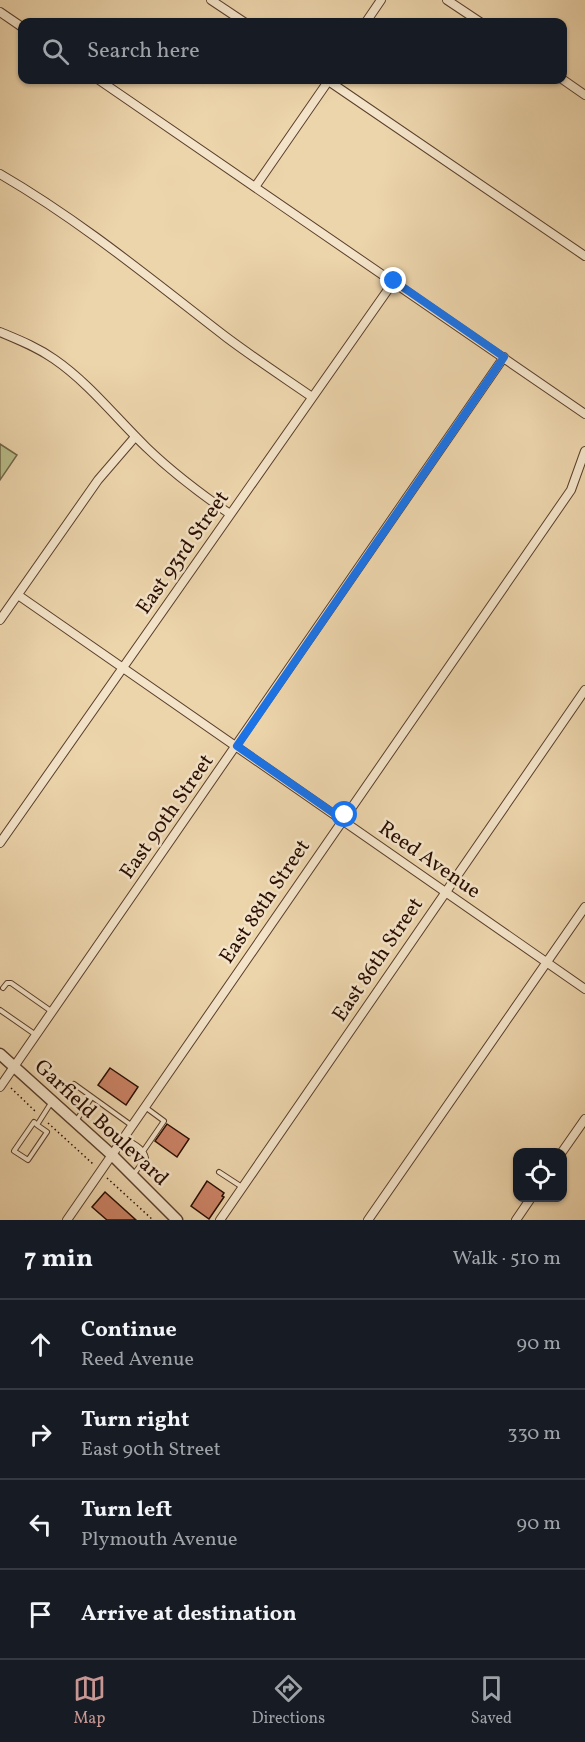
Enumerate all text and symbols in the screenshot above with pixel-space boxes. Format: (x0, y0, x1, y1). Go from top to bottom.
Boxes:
search box (18, 18, 567, 84)
icon: search (39, 35, 72, 68)
text: Search here (87, 36, 200, 67)
route end (380, 267, 406, 293)
street label: East 93rd Street (130, 485, 237, 620)
street label: East 90th Street (113, 748, 221, 885)
route start (331, 801, 357, 827)
street label: Reed Avenue (372, 814, 486, 906)
street label: East 88th Street (213, 834, 318, 970)
street label: East 86th Street (326, 892, 431, 1028)
street label: Garfield Boulevard (27, 1053, 175, 1193)
map controls (513, 1148, 567, 1202)
button: locate (513, 1148, 567, 1202)
text: 7 min (24, 1241, 93, 1277)
text: Walk · 510 m (452, 1245, 561, 1273)
text: Continue (81, 1315, 177, 1346)
icon: ahead (24, 1328, 57, 1361)
text: 90 m (517, 1330, 561, 1358)
text: Reed Avenue (81, 1346, 194, 1374)
text: Turn right (81, 1405, 189, 1436)
icon: right (24, 1418, 57, 1451)
text: 330 m (507, 1420, 561, 1448)
text: East 90th Street (81, 1436, 221, 1464)
text: Turn left (81, 1495, 172, 1526)
icon: left (24, 1508, 57, 1541)
text: 90 m (517, 1510, 561, 1538)
text: Plymouth Avenue (81, 1526, 237, 1554)
icon: arrive (24, 1598, 57, 1631)
text: Arrive at destination (81, 1599, 297, 1630)
tab: Map (73, 1672, 106, 1730)
tab: Directions (252, 1672, 325, 1730)
tab: Saved (471, 1672, 512, 1730)

